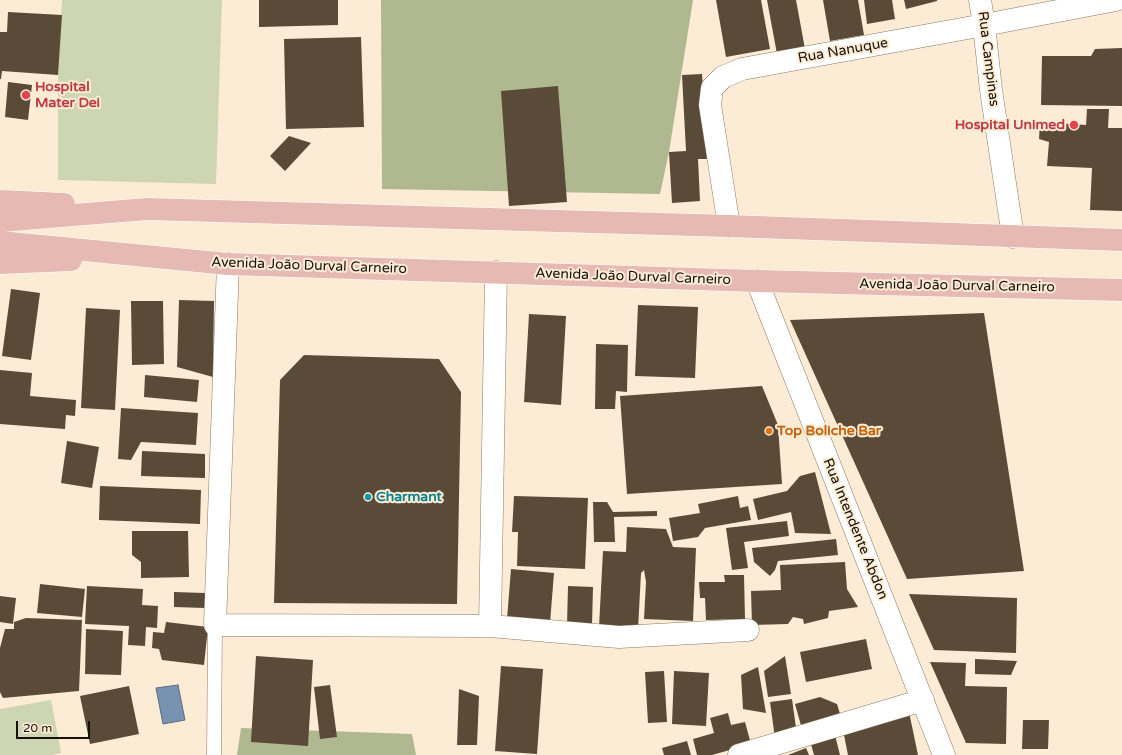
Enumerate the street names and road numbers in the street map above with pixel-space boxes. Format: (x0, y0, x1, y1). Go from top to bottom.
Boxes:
street label: Rua Campinas (974, 10, 1002, 108)
street label: Rua Nanuque (797, 35, 889, 67)
street label: Avenida João Durval Carneiro (211, 254, 407, 278)
street label: Avenida João Durval Carneiro (535, 265, 731, 289)
street label: Avenida João Durval Carneiro (859, 276, 1055, 296)
street label: Rua Intendente Abdon (819, 456, 891, 602)

